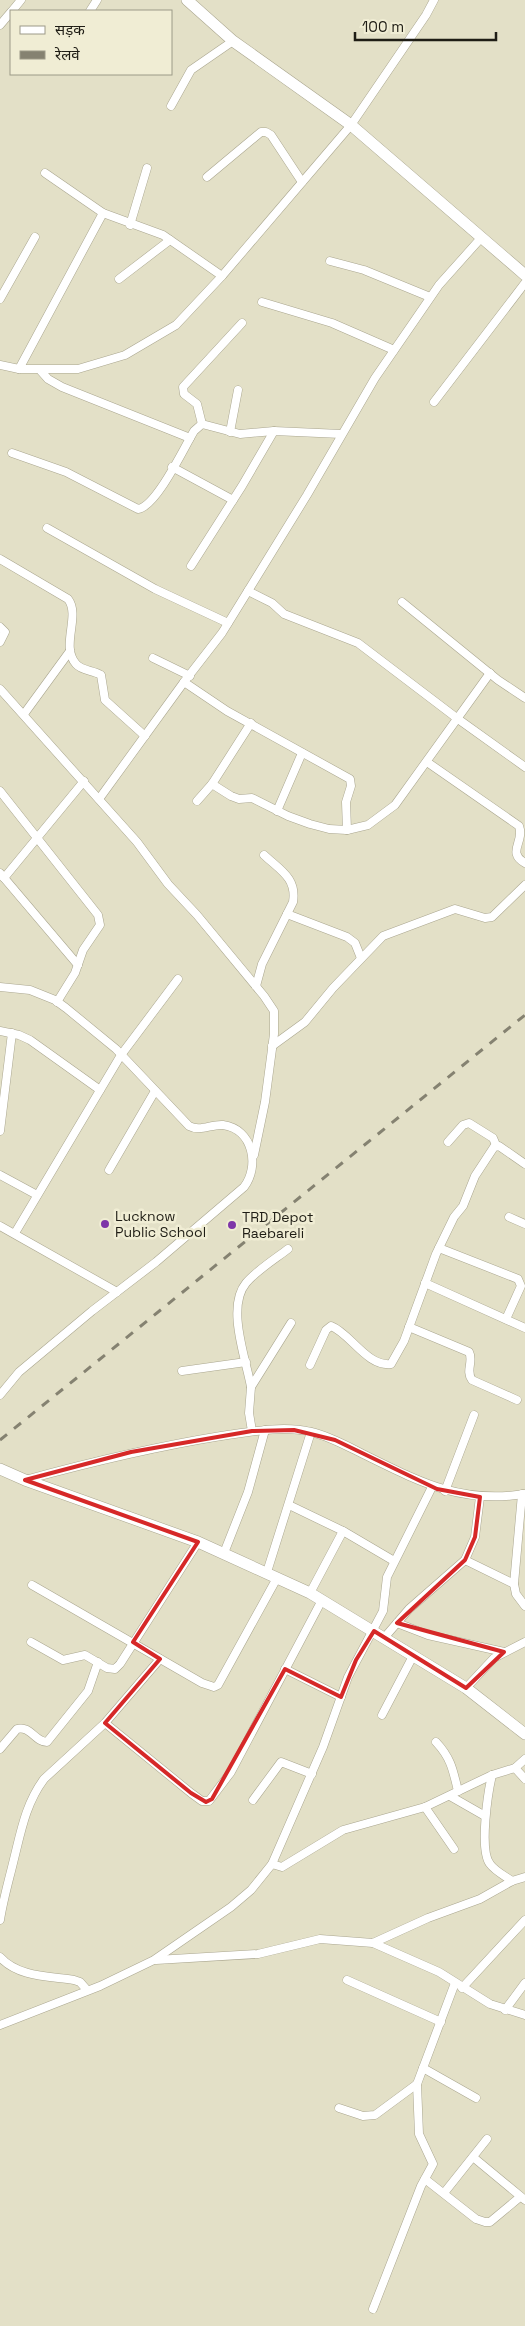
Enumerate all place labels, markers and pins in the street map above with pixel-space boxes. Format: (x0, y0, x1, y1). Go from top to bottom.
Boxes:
place label: Lucknow Public School (115, 1207, 206, 1241)
place label: TRD Depot Raebareli (242, 1208, 313, 1242)
marker: Lucknow Public School (99, 1218, 111, 1230)
marker: TRD Depot Raebareli (226, 1219, 238, 1231)

